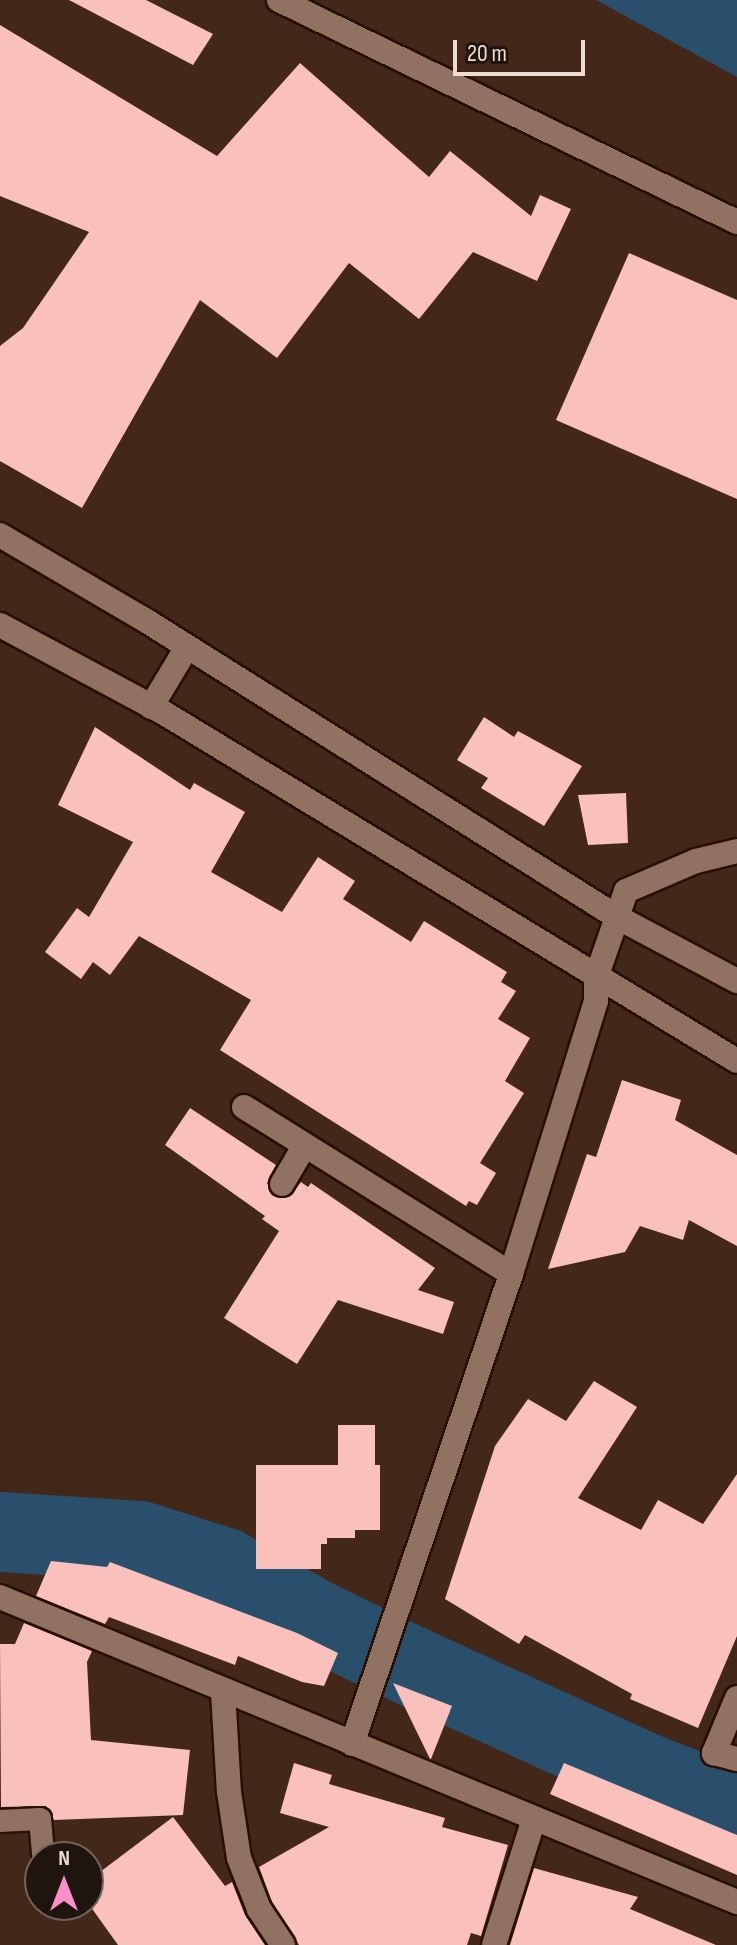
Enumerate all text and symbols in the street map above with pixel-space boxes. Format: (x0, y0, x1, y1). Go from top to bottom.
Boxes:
scale bar (457, 24, 589, 74)
text: 20 m (467, 39, 507, 68)
north arrow (24, 1841, 104, 1921)
text: N (58, 1845, 70, 1872)

